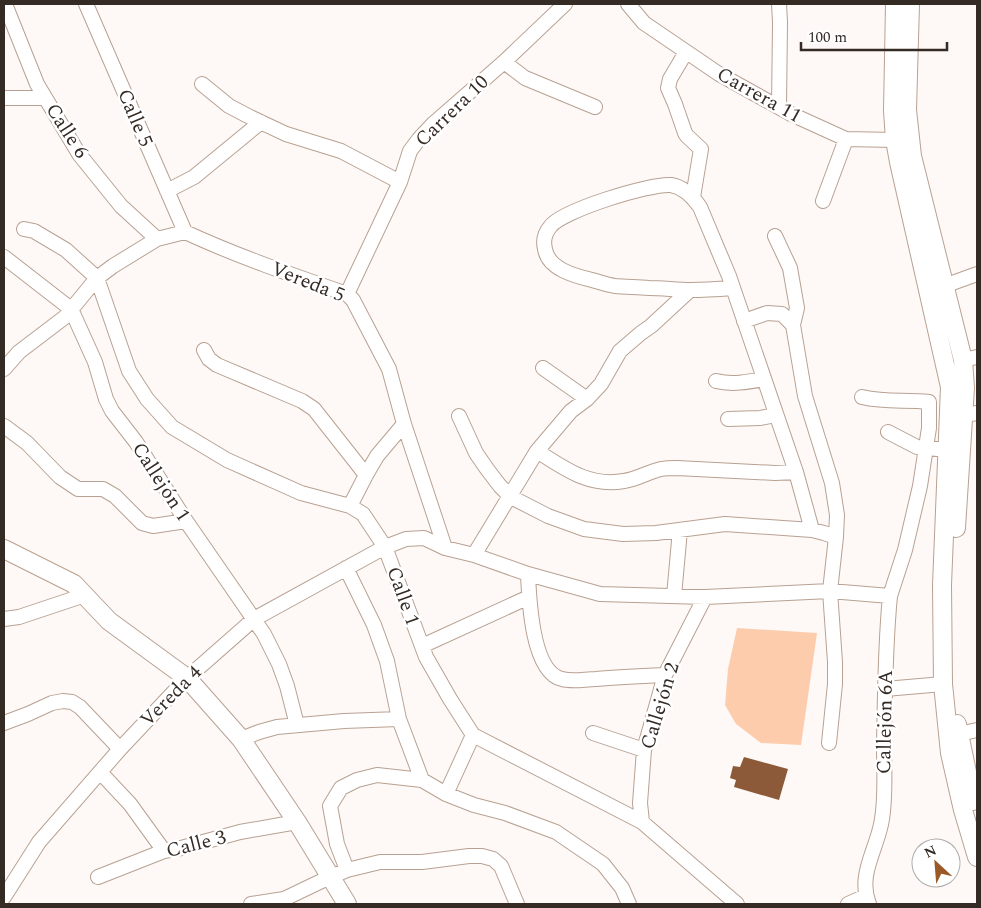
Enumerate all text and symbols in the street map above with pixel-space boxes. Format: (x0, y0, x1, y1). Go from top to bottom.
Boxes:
scale bar (801, 20, 947, 52)
text: 100 m (808, 26, 847, 49)
street label: Carrera 11 (711, 59, 807, 131)
street label: Carrera 10 (408, 68, 496, 154)
street label: Calle 5 (109, 84, 161, 152)
street label: Calle 6 (38, 97, 96, 165)
street label: Vereda 5 (267, 254, 349, 310)
street label: Callejón 1 (124, 436, 198, 528)
street label: Calle 1 (379, 562, 427, 630)
street label: Vereda 4 (133, 658, 209, 734)
street label: Callejón 2 (633, 659, 687, 753)
street label: Callejón 6A (869, 670, 901, 774)
street label: Calle 3 (163, 822, 229, 866)
north arrow (911, 838, 961, 888)
text: N (921, 840, 940, 864)

